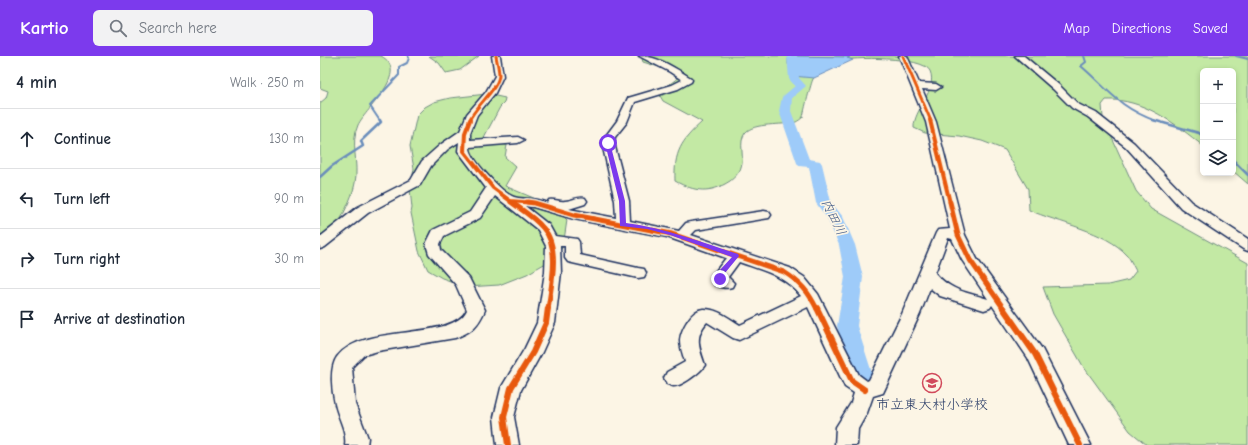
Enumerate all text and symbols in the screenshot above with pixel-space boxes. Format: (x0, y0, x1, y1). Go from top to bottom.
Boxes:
search box (93, 10, 373, 46)
text: Kartio (20, 17, 69, 39)
icon: search (107, 17, 129, 39)
text: Search here (139, 19, 217, 37)
text: Map (1063, 20, 1090, 37)
text: Directions (1112, 20, 1171, 37)
text: Saved (1193, 20, 1228, 37)
map controls (1200, 68, 1236, 176)
button: + (1200, 68, 1236, 104)
text: 4 min (16, 73, 57, 92)
text: Walk · 250 m (230, 75, 304, 90)
button: − (1200, 104, 1236, 140)
icon: ahead (16, 128, 38, 150)
text: Continue (54, 130, 111, 148)
text: 130 m (269, 131, 304, 146)
route start (599, 134, 617, 152)
button: layers (1200, 140, 1236, 176)
icon: left (16, 188, 38, 210)
text: Turn left (54, 190, 110, 208)
text: 90 m (274, 191, 304, 206)
water label: 内田川 (819, 196, 849, 238)
icon: right (16, 248, 38, 270)
text: Turn right (54, 250, 120, 268)
text: 30 m (274, 251, 304, 266)
route end (711, 270, 729, 288)
icon: arrive (16, 308, 38, 330)
text: Arrive at destination (54, 310, 185, 328)
school or university icon: 市立東大村小学校 (921, 372, 943, 394)
place label: 市立東大村小学校 (876, 396, 988, 413)

